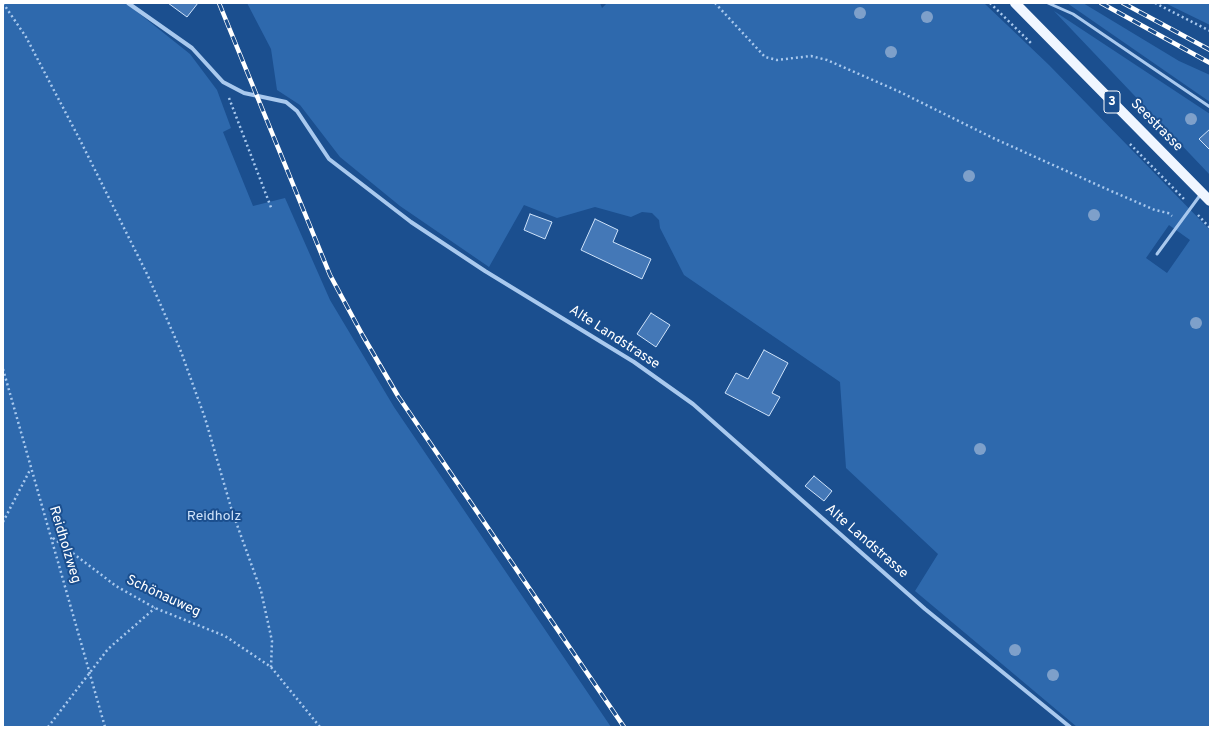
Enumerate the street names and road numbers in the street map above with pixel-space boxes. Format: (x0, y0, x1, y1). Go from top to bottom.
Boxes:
road number: 3 (1104, 91, 1120, 113)
street label: Seestrasse (1126, 96, 1186, 156)
street label: Alte Landstrasse (566, 302, 662, 374)
street label: Alte Landstrasse (821, 501, 911, 583)
street label: Reidholzweg (44, 504, 84, 586)
street label: Schönauweg (123, 572, 203, 622)

